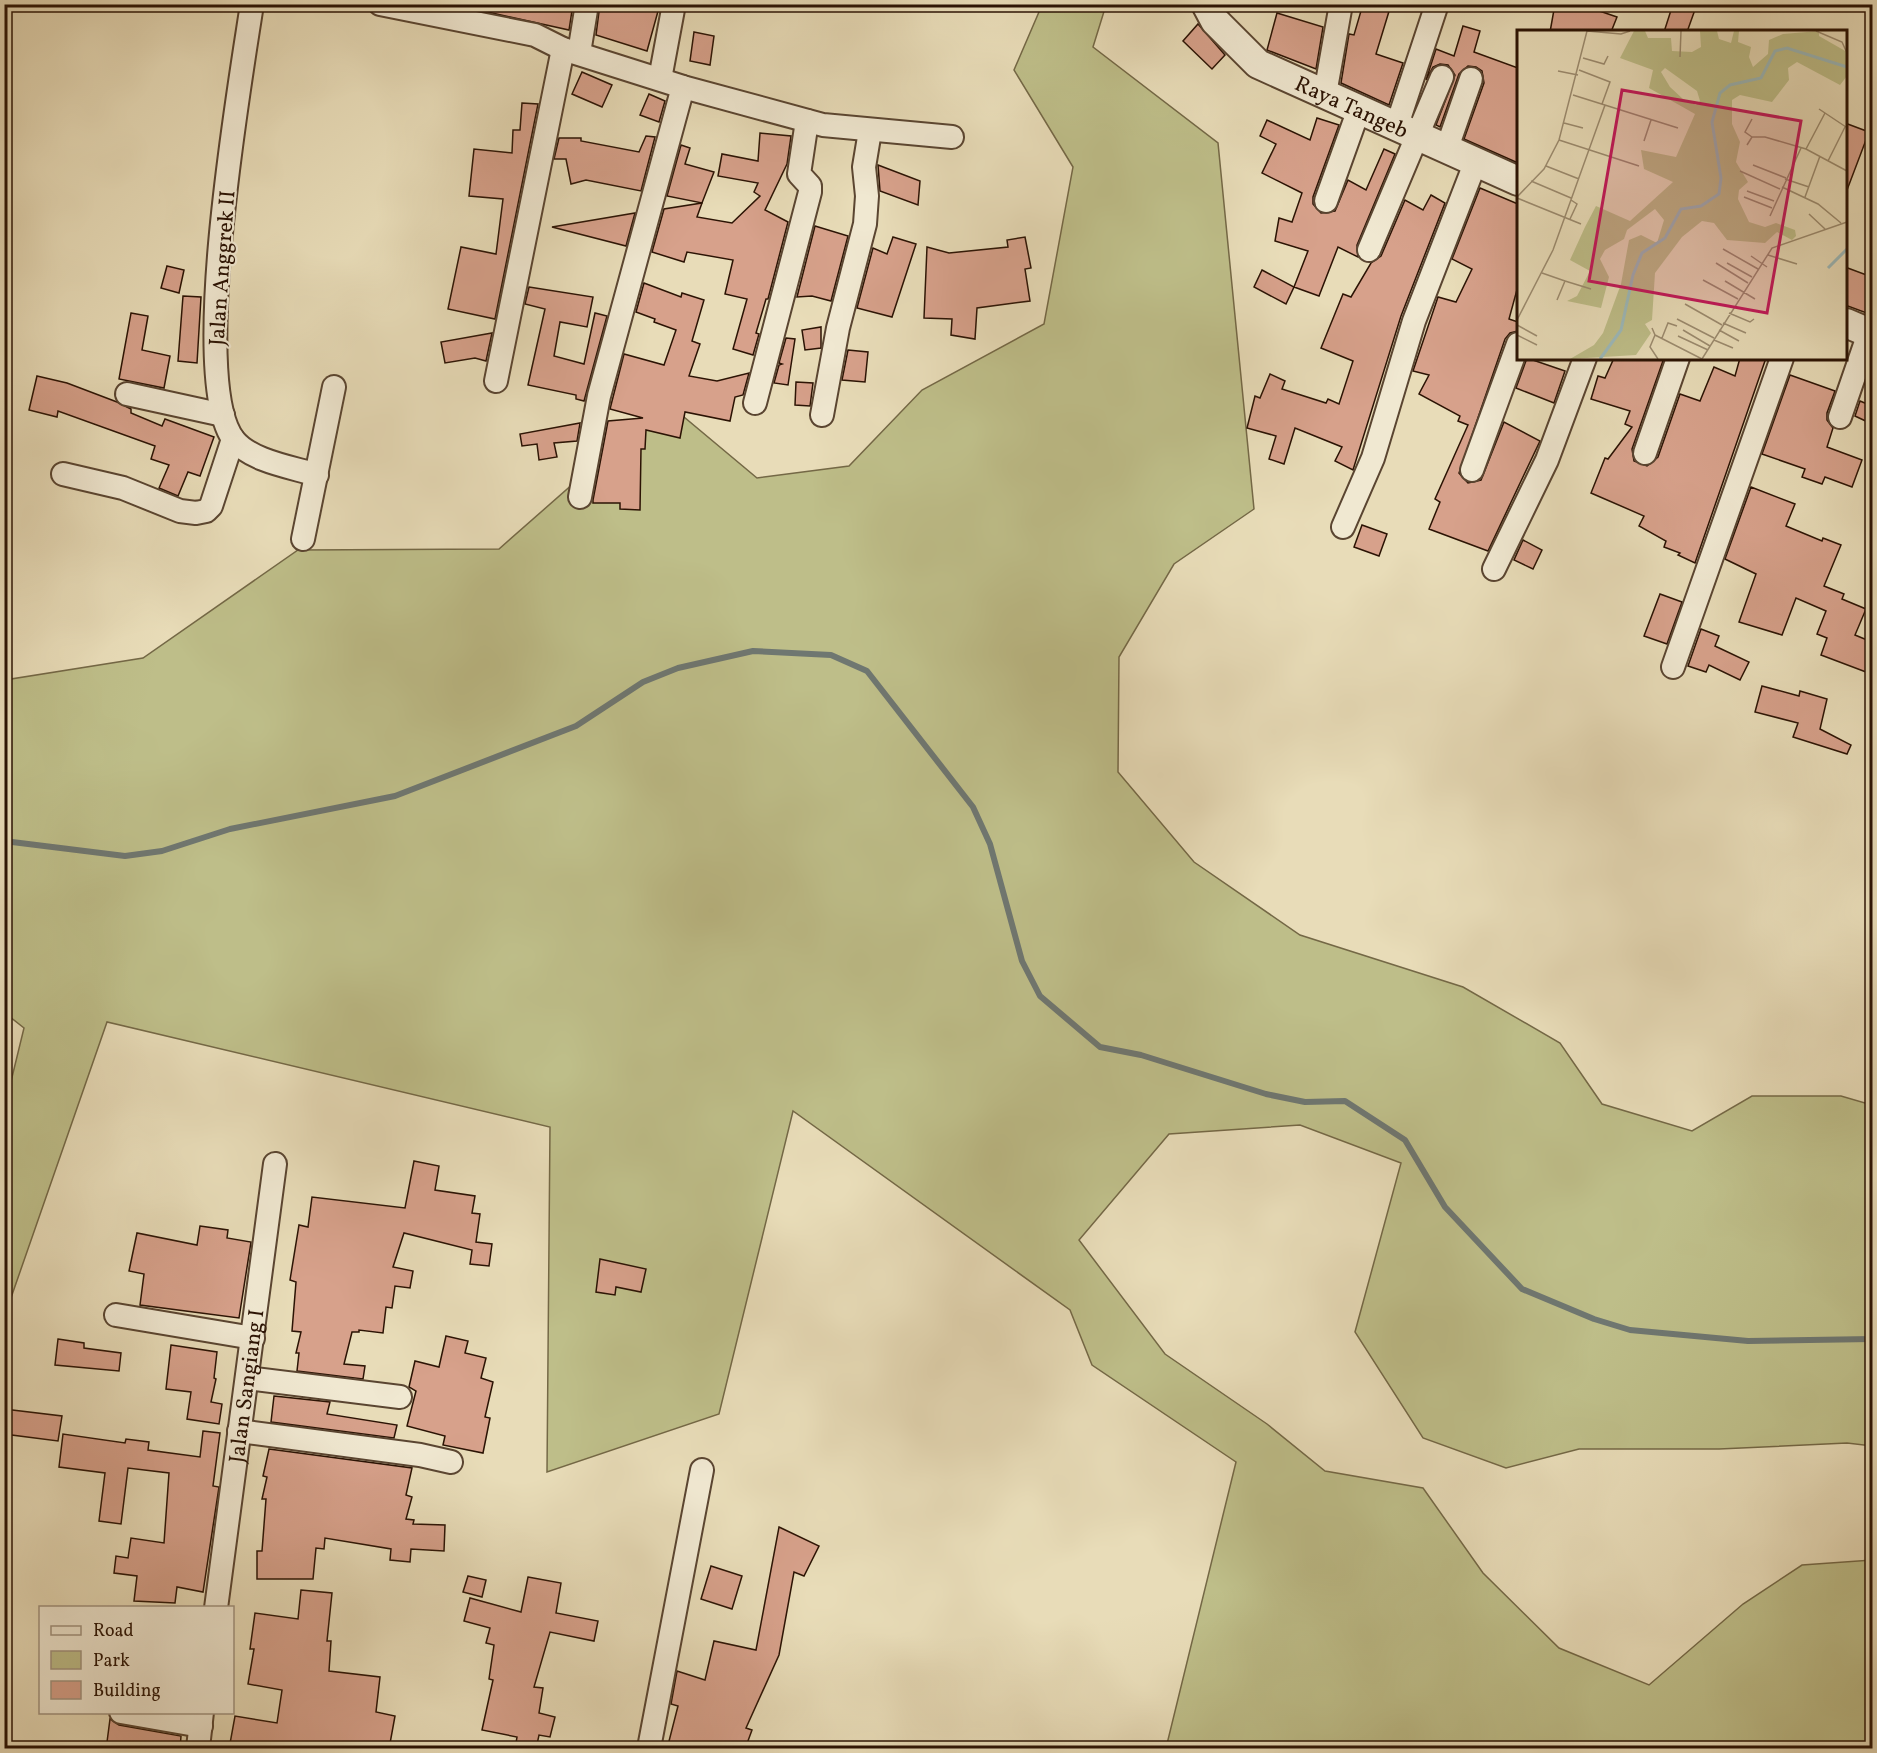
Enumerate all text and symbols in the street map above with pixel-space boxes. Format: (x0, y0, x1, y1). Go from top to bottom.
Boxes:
inset map (1517, 30, 1847, 360)
street label: Raya Tangeb (1289, 69, 1413, 148)
street label: Jalan Anggrek II (203, 189, 244, 347)
street label: Jalan Sangiang I (222, 1307, 274, 1465)
legend (39, 1606, 234, 1714)
text: Road (93, 1619, 134, 1644)
text: Park (93, 1649, 130, 1674)
text: Building (93, 1679, 161, 1704)

